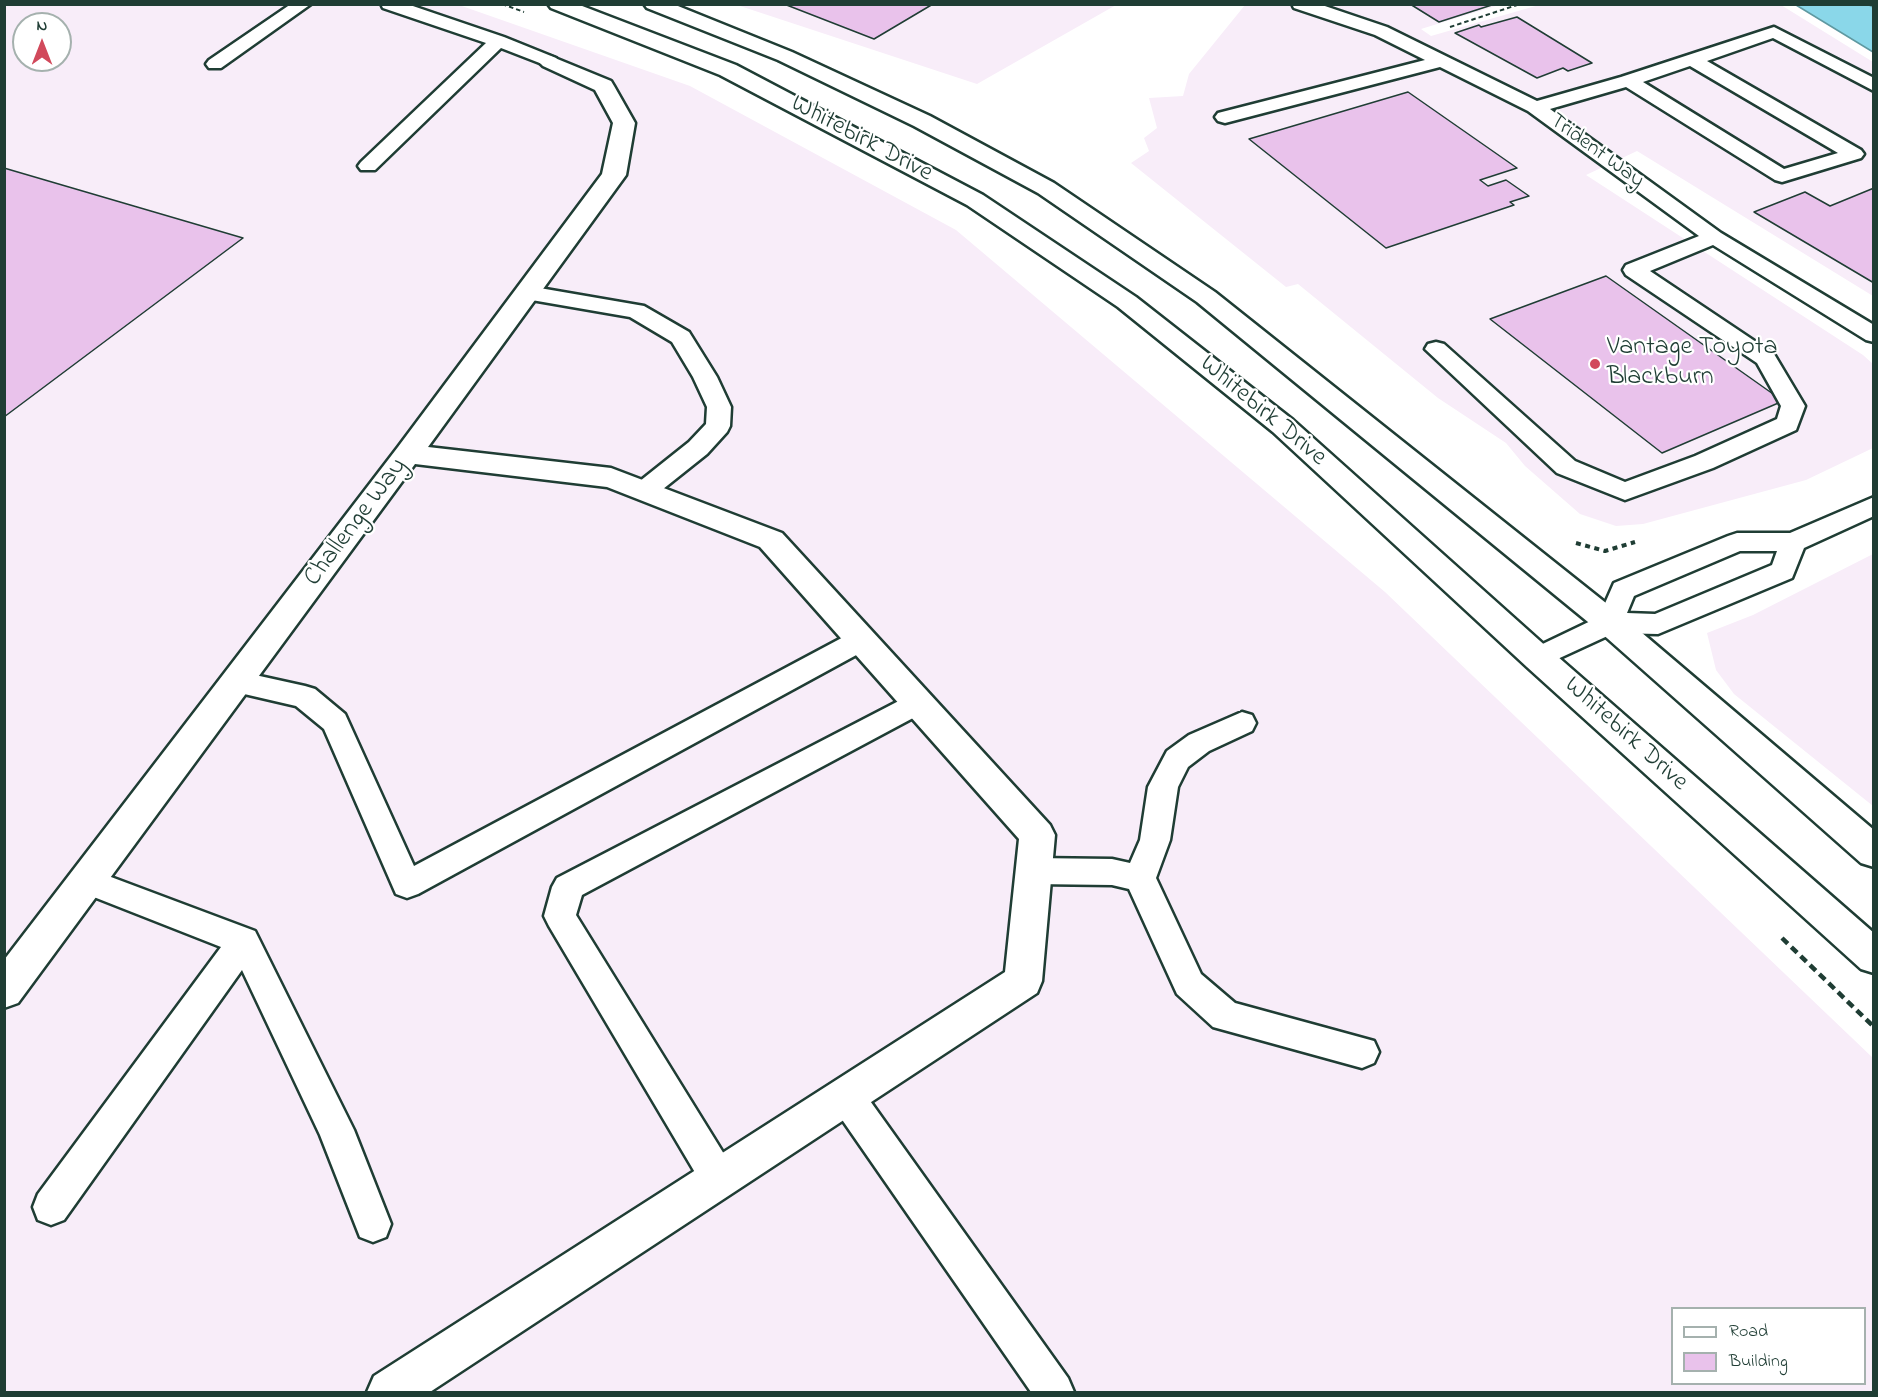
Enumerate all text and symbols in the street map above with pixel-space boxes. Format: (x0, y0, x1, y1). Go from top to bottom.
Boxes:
north arrow (12, 12, 72, 72)
text: N (37, 14, 47, 38)
street label: Whitebirk Drive (785, 90, 937, 190)
street label: Trident Way (1544, 109, 1648, 195)
place label: Vantage Toyota Blackburn (1607, 333, 1778, 394)
street label: Whitebirk Drive (1192, 350, 1332, 474)
marker: Vantage Toyota Blackburn (1588, 357, 1602, 371)
street label: Challenge Way (299, 453, 415, 593)
street label: Whitebirk Drive (1557, 671, 1693, 799)
legend (1671, 1307, 1866, 1385)
text: Road (1729, 1319, 1768, 1345)
text: Building (1729, 1349, 1788, 1375)

